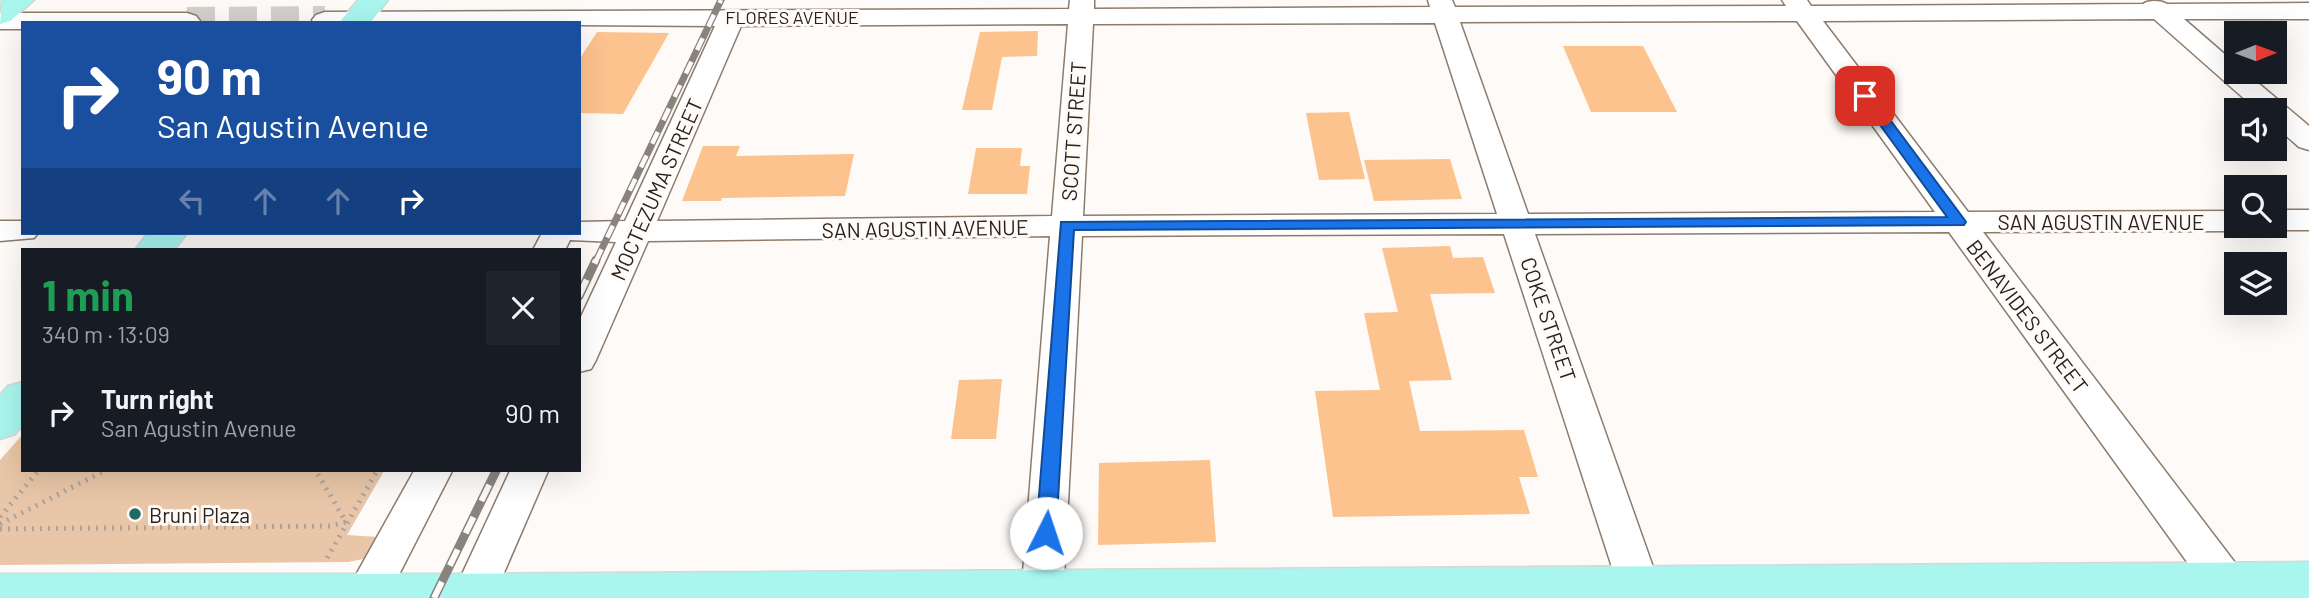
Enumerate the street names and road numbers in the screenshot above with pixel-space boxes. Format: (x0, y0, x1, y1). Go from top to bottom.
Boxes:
street label: FLORES AVENUE (725, 6, 859, 28)
street label: SCOTT STREET (1056, 60, 1090, 202)
street label: MOCTEZUMA STREET (605, 94, 707, 284)
street label: SAN AGUSTIN AVENUE (1997, 209, 2205, 234)
street label: SAN AGUSTIN AVENUE (821, 214, 1029, 242)
street label: BENAVIDES STREET (1962, 234, 2094, 398)
street label: COKE STREET (1516, 254, 1582, 384)

